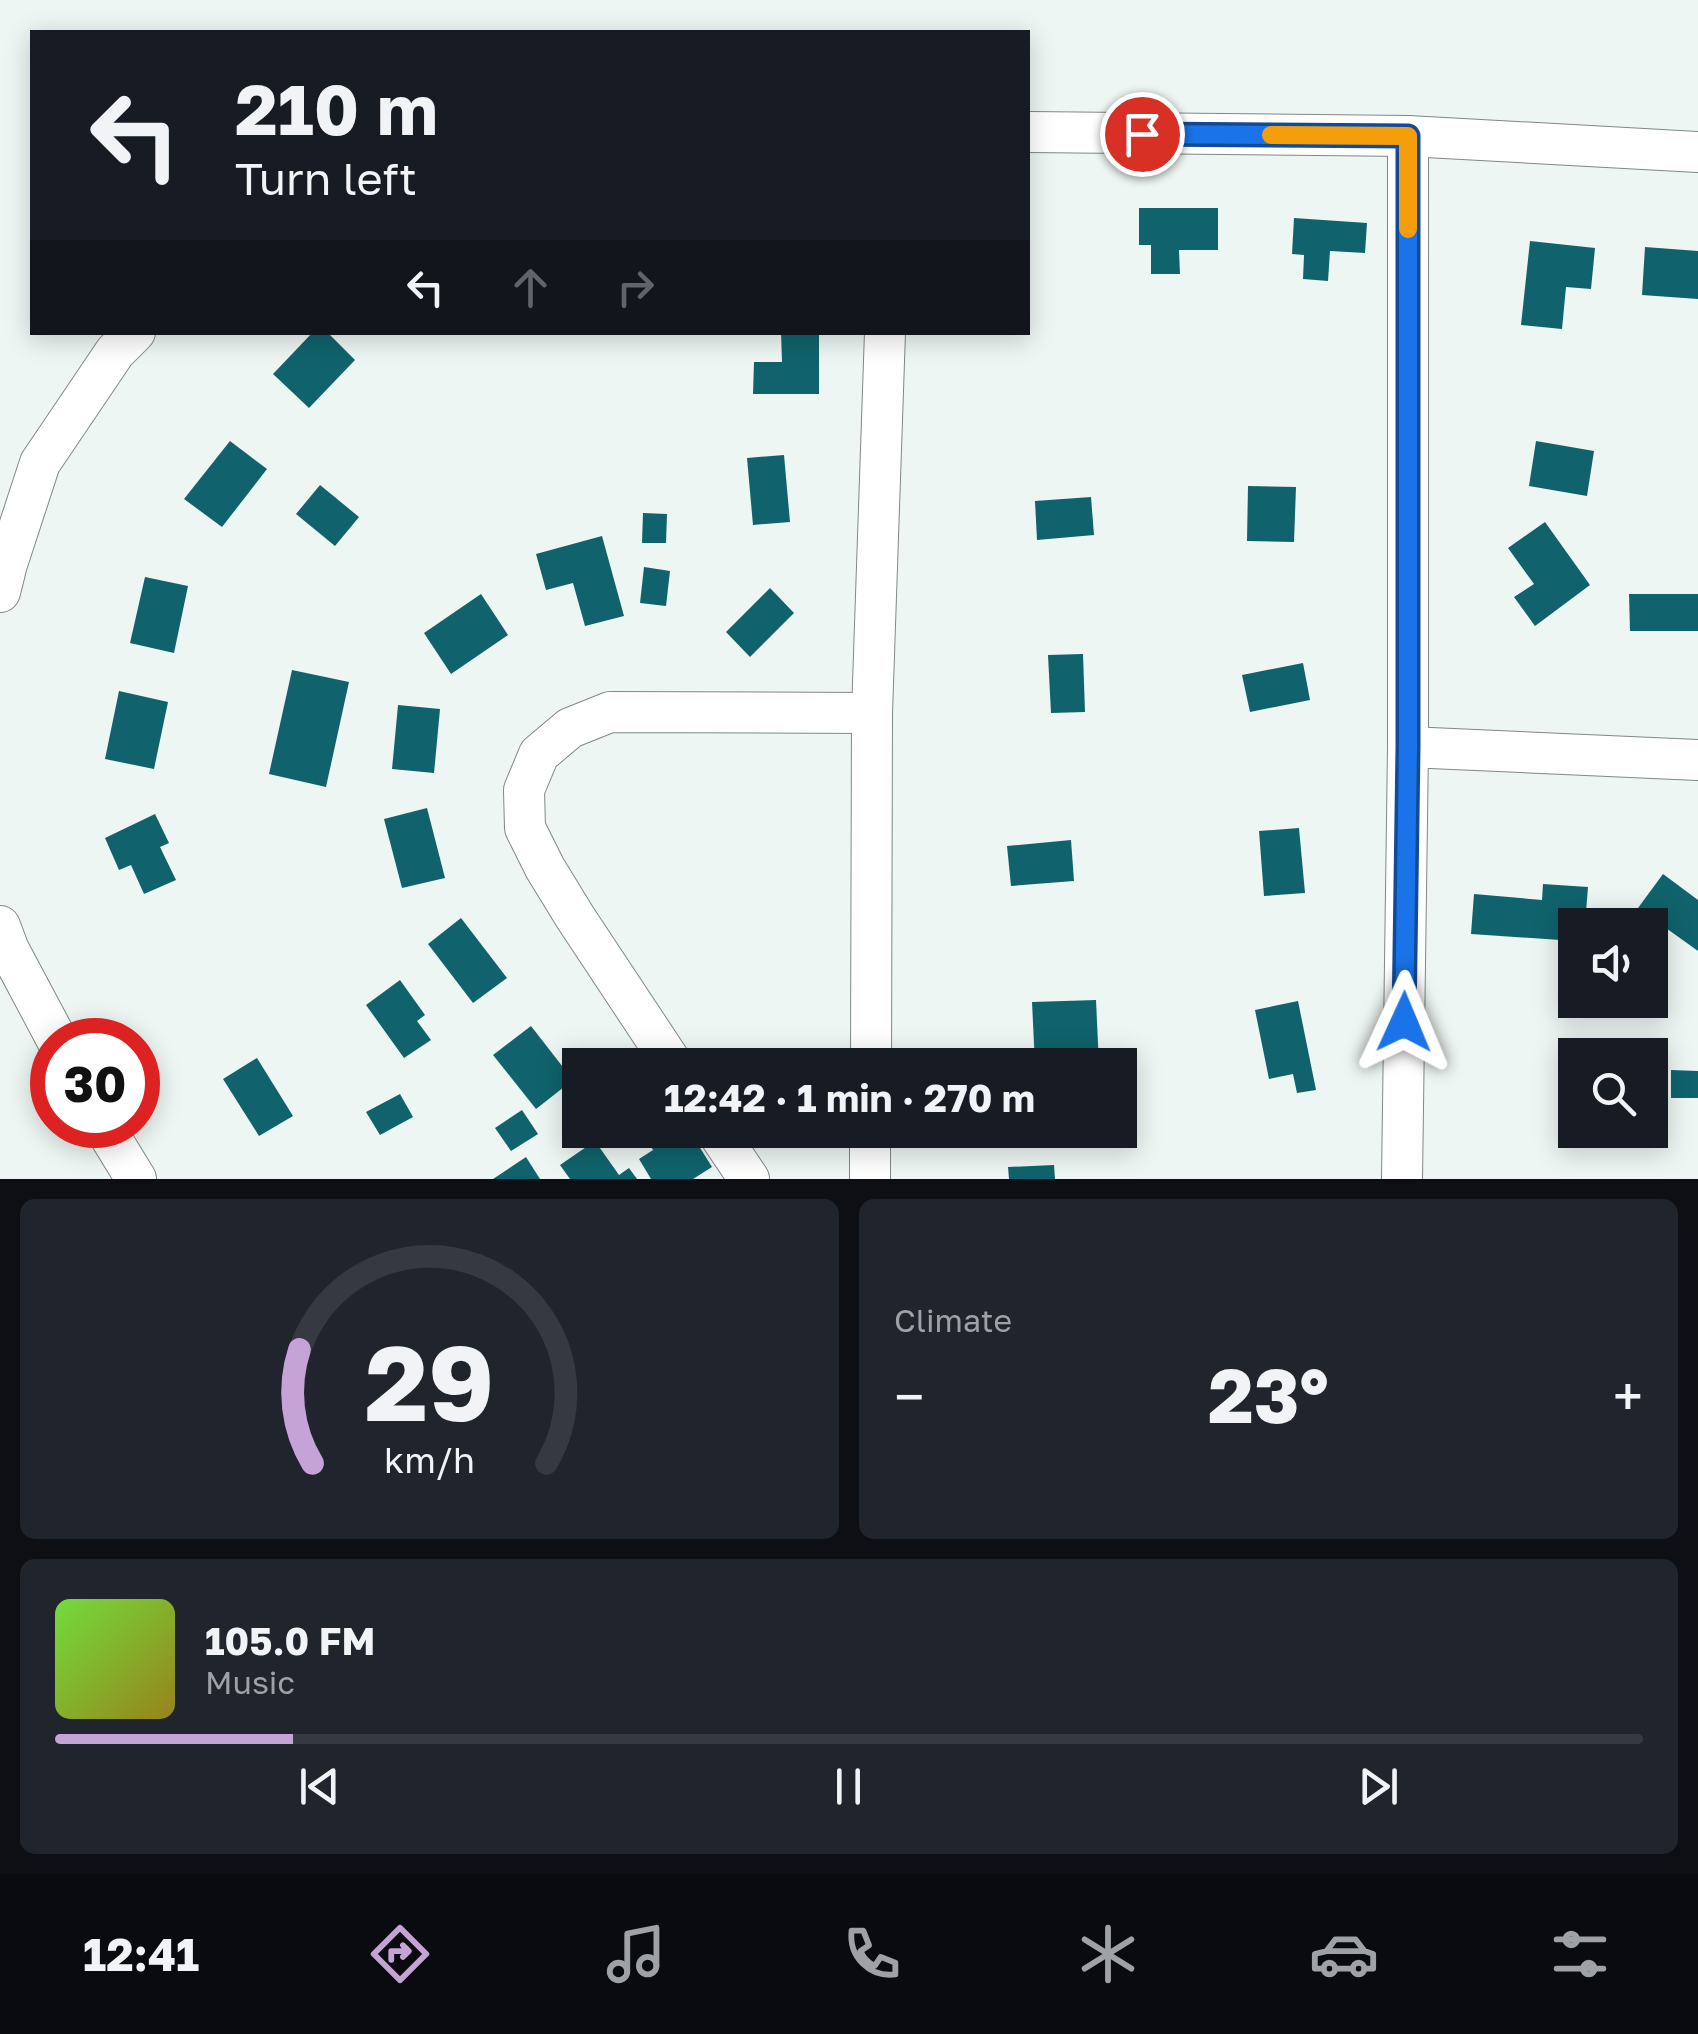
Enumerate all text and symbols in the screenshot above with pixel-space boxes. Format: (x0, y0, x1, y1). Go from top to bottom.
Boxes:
text: 210 m (235, 66, 438, 150)
icon: left (70, 70, 200, 200)
pin (1100, 92, 1185, 177)
icon: arrive (1115, 107, 1170, 162)
text: Turn left (235, 151, 417, 205)
icon: left (398, 260, 453, 315)
icon: ahead (503, 260, 558, 315)
icon: right (608, 260, 663, 315)
map controls (1558, 908, 1668, 1148)
button: sound (1558, 908, 1668, 1018)
position arrow (1352, 970, 1456, 1074)
speed limit sign: 30 (30, 1018, 160, 1148)
button: search (1558, 1038, 1668, 1148)
text: 12:42 · 1 min · 270 m (664, 1075, 1035, 1120)
text: Climate (894, 1301, 1012, 1339)
text: 29 (365, 1319, 494, 1444)
text: 23° (1208, 1349, 1329, 1440)
text: − (894, 1363, 924, 1429)
text: + (1613, 1363, 1643, 1429)
text: km/h (384, 1438, 475, 1481)
text: 105.0 FM (205, 1618, 375, 1663)
text: Music (205, 1663, 295, 1701)
icon: previous (292, 1759, 347, 1814)
icon: pause (821, 1759, 876, 1814)
icon: next (1351, 1759, 1406, 1814)
icon: directions (365, 1919, 435, 1989)
icon: music (601, 1919, 671, 1989)
icon: phone (837, 1919, 907, 1989)
icon: climate (1073, 1919, 1143, 1989)
icon: car (1309, 1919, 1379, 1989)
icon: filters (1545, 1919, 1615, 1989)
text: 12:41 (83, 1927, 199, 1981)

